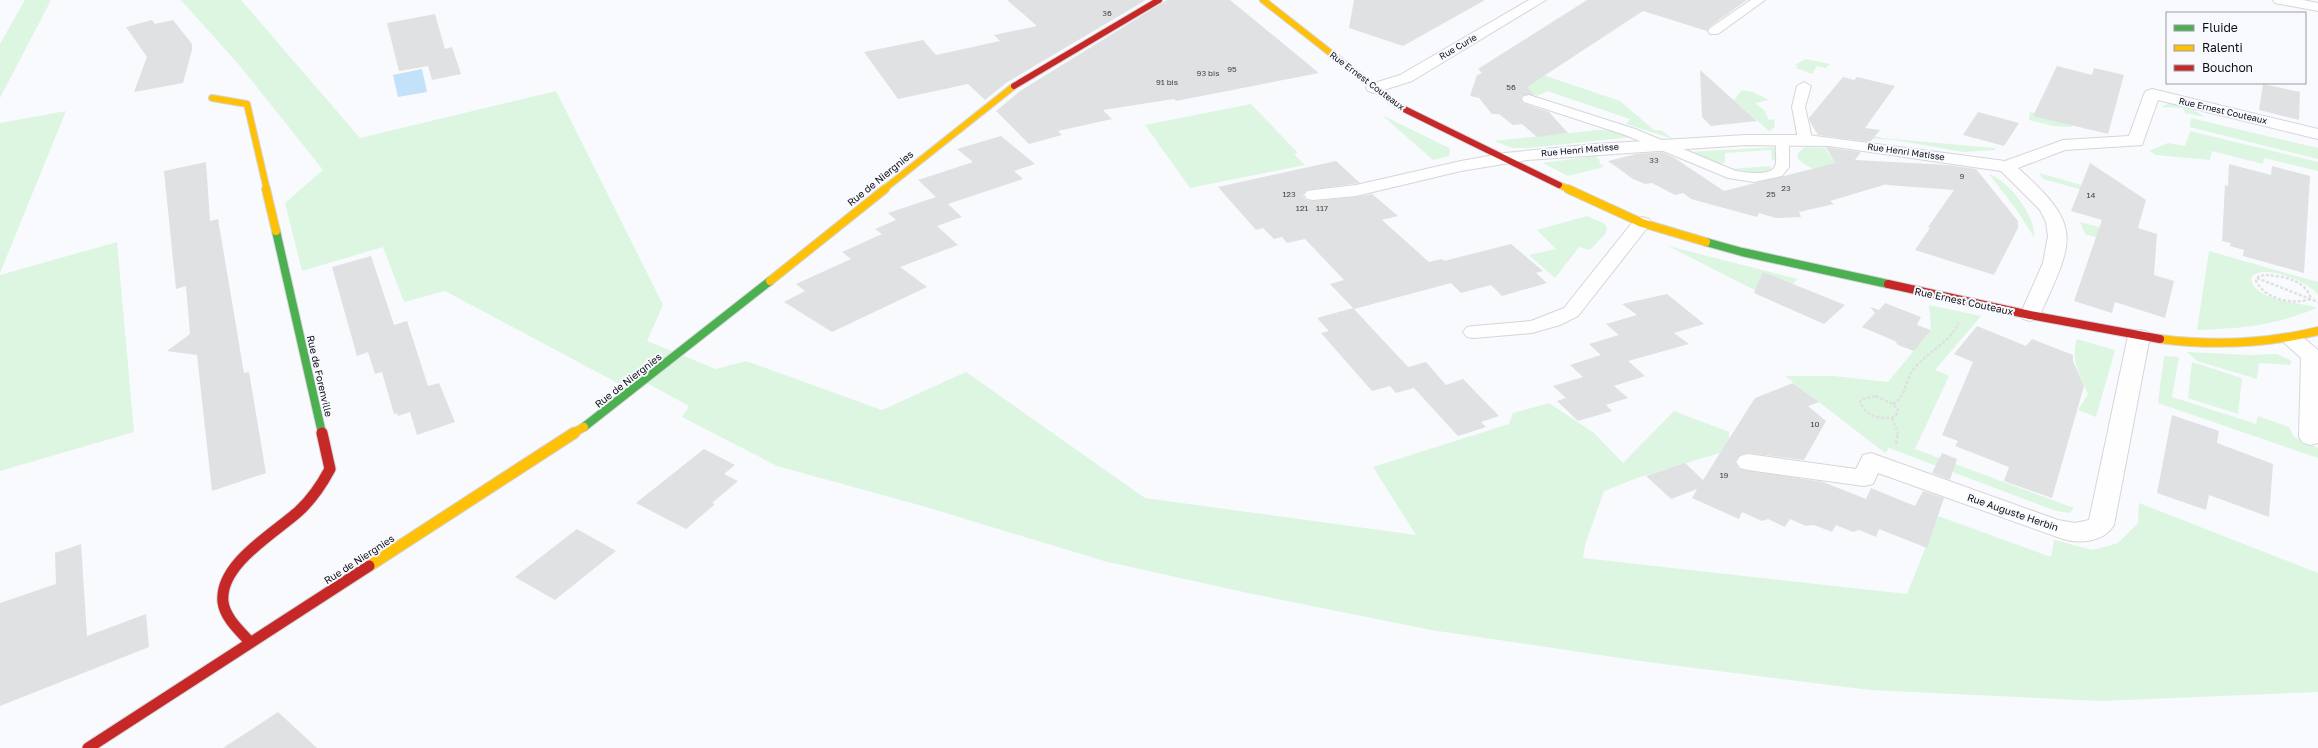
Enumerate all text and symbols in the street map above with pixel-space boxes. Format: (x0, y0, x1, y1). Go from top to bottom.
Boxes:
house number: 36 (1102, 8, 1112, 18)
legend (2166, 12, 2306, 84)
text: Fluide (2202, 20, 2238, 35)
street label: Rue Curie (1437, 31, 1478, 62)
text: Ralenti (2202, 40, 2243, 55)
street label: Rue Ernest Couteaux (1328, 49, 1407, 112)
text: Bouchon (2202, 60, 2253, 75)
house number: 95 (1227, 64, 1237, 74)
house number: 93 bis (1197, 68, 1219, 78)
house number: 91 bis (1156, 77, 1178, 87)
house number: 56 (1506, 82, 1516, 92)
street label: Rue Ernest Couteaux (2178, 95, 2268, 126)
street label: Rue Henri Matisse (1541, 141, 1619, 158)
street label: Rue Henri Matisse (1867, 141, 1946, 162)
street label: Rue de Niergnies (845, 148, 915, 208)
house number: 33 (1649, 155, 1659, 165)
house number: 9 (1960, 171, 1965, 181)
house number: 23 (1781, 183, 1791, 193)
house number: 123 (1282, 189, 1296, 199)
house number: 25 (1766, 189, 1776, 199)
house number: 14 (2087, 190, 2095, 200)
house number: 121 (1296, 203, 1308, 213)
house number: 117 (1316, 203, 1328, 213)
street label: Rue Ernest Couteaux (1914, 285, 2015, 317)
street label: Rue de Forenville (305, 334, 335, 418)
street label: Rue de Niergnies (592, 350, 664, 410)
house number: 10 (1811, 419, 1819, 429)
house number: 19 (1720, 470, 1729, 480)
street label: Rue Auguste Herbin (1966, 491, 2060, 533)
street label: Rue de Niergnies (322, 532, 396, 586)

